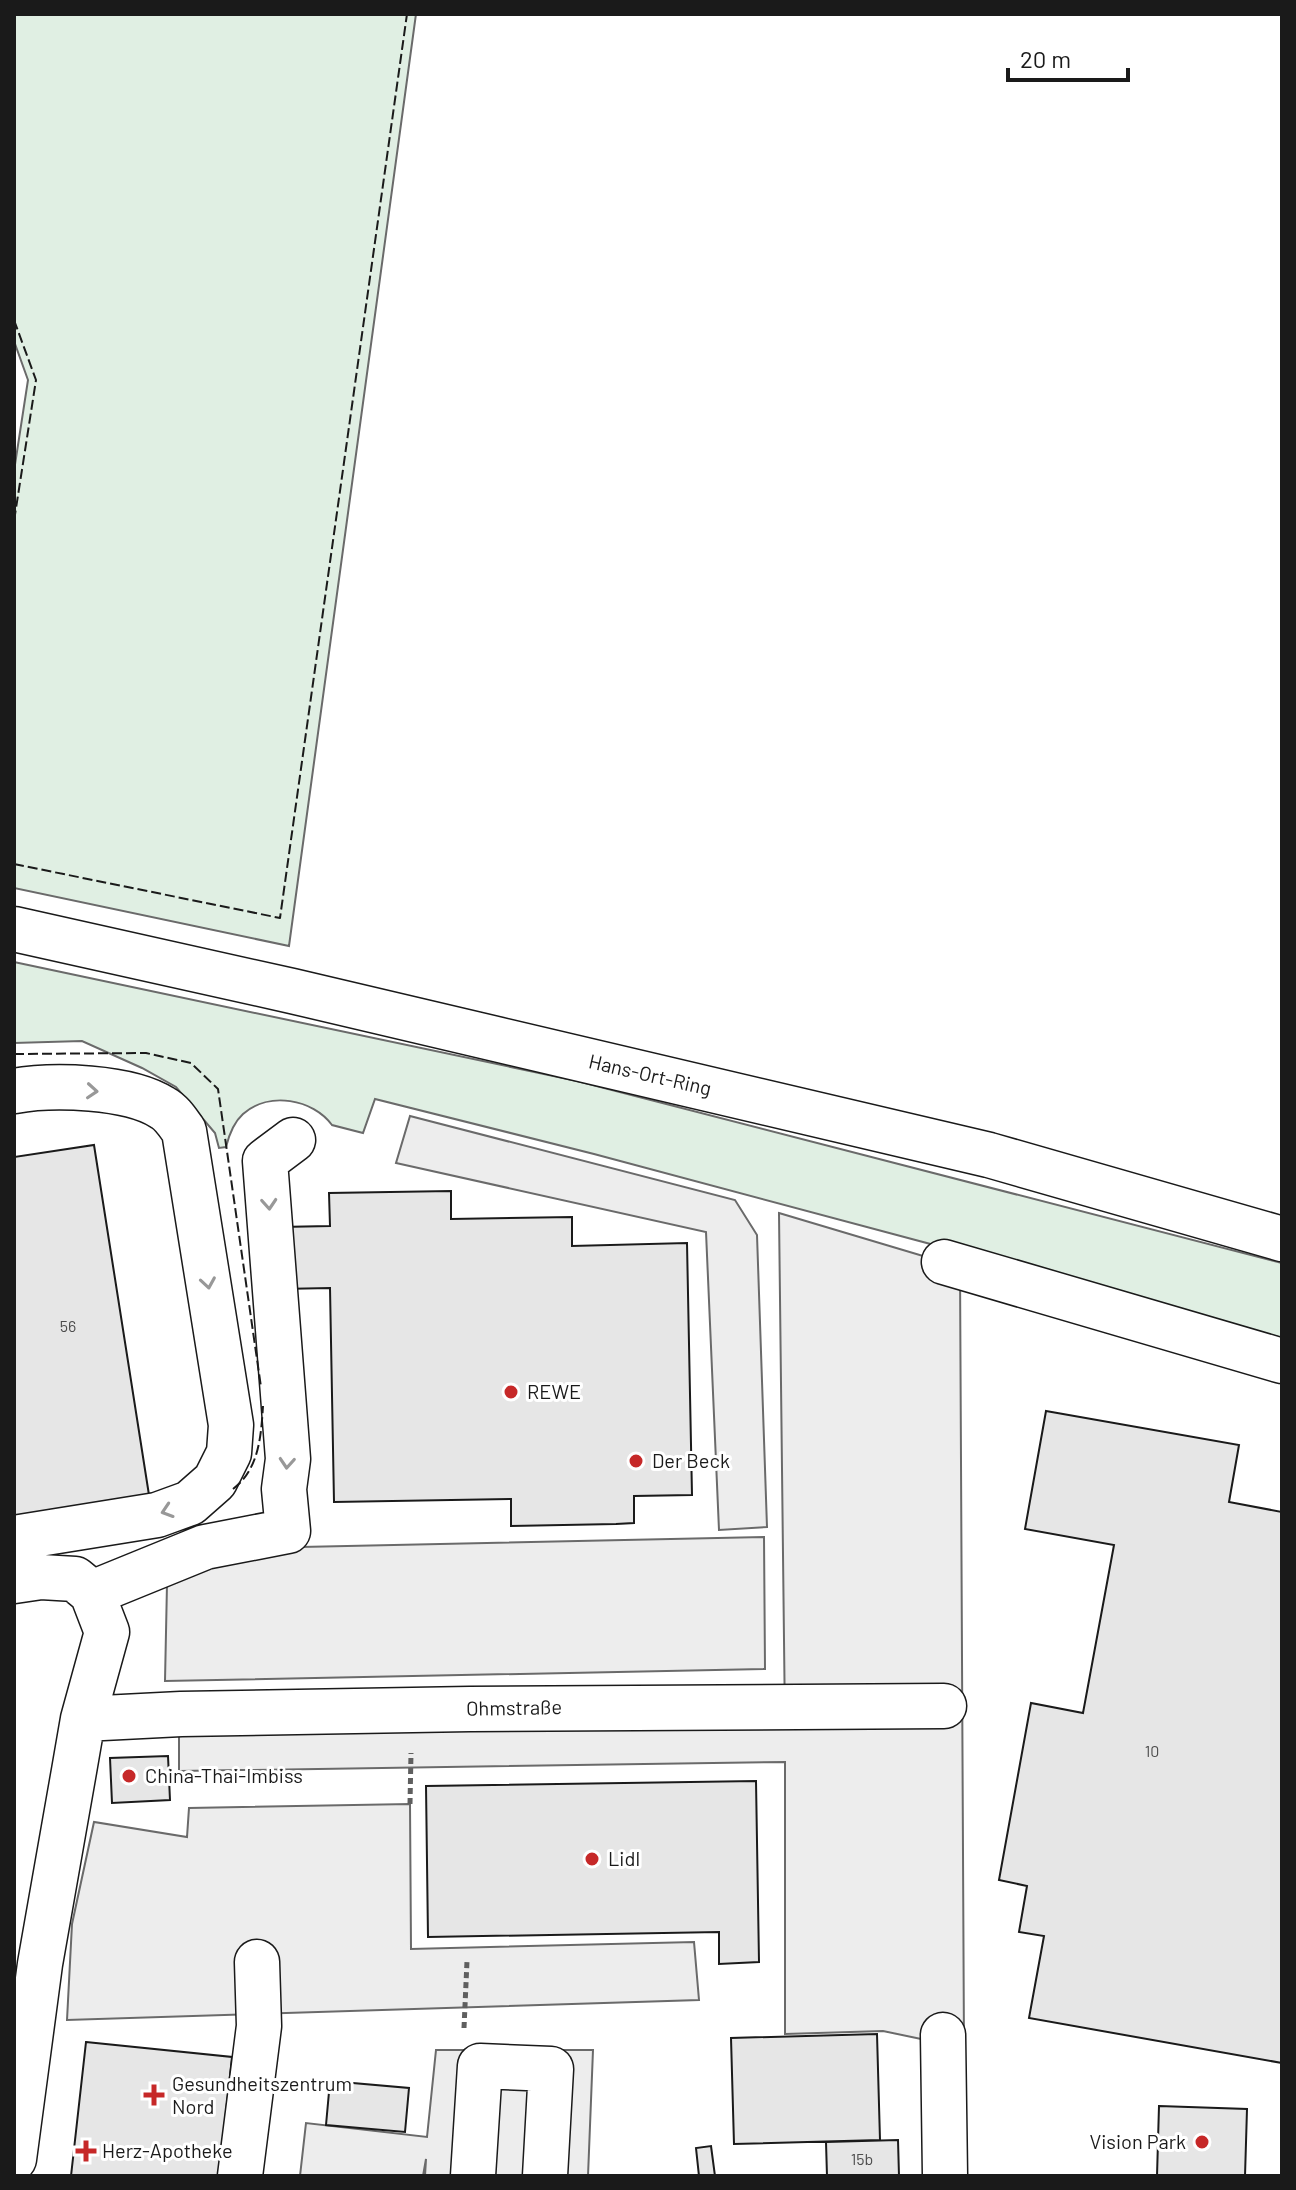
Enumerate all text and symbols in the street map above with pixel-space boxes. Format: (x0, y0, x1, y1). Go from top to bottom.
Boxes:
scale bar (1008, 32, 1128, 82)
text: 20 m (1020, 44, 1071, 73)
street label: Hans-Ort-Ring (586, 1048, 714, 1100)
one-way arrow (86, 1082, 99, 1099)
one-way arrow (260, 1198, 277, 1211)
one-way arrow (199, 1277, 216, 1290)
house number: 56 (60, 1316, 76, 1335)
place label: REWE (527, 1379, 581, 1403)
marker: REWE (502, 1383, 520, 1401)
place label: Der Beck (652, 1448, 730, 1472)
marker: Der Beck (627, 1452, 645, 1470)
one-way arrow (279, 1457, 296, 1470)
one-way arrow (161, 1502, 175, 1518)
street label: Ohmstraße (466, 1694, 562, 1720)
house number: 10 (1145, 1741, 1159, 1760)
place label: China-Thai-Imbiss (145, 1763, 303, 1787)
marker: China-Thai-Imbiss (120, 1767, 138, 1785)
place label: Lidl (608, 1846, 640, 1870)
marker: Lidl (583, 1850, 601, 1868)
place label: Gesundheitszentrum Nord (172, 2071, 352, 2118)
marker: Gesundheitszentrum Nord (143, 2084, 165, 2106)
place label: Vision Park (1089, 2129, 1186, 2153)
marker: Vision Park (1193, 2133, 1211, 2151)
place label: Herz-Apotheke (102, 2138, 233, 2162)
marker: Herz-Apotheke (77, 2142, 95, 2160)
house number: 15b (851, 2149, 873, 2168)

